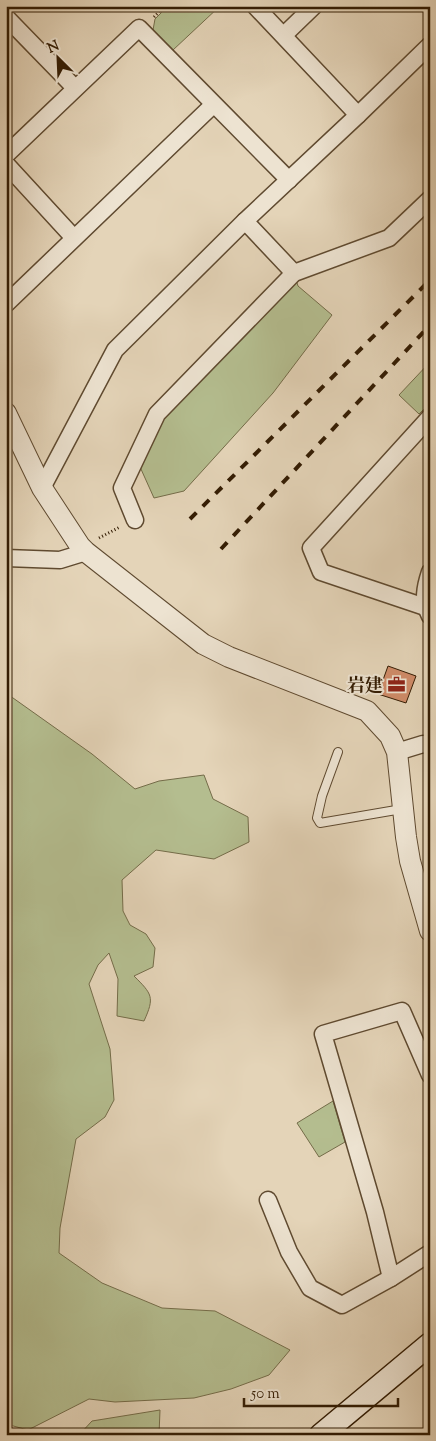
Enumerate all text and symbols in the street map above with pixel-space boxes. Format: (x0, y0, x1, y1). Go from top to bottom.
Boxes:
north arrow (32, 32, 82, 82)
text: N (44, 37, 63, 59)
place label: 岩建 (347, 674, 383, 700)
office icon: 岩建 (387, 675, 407, 695)
scale bar (244, 1376, 397, 1408)
text: 50 m (250, 1384, 280, 1405)

